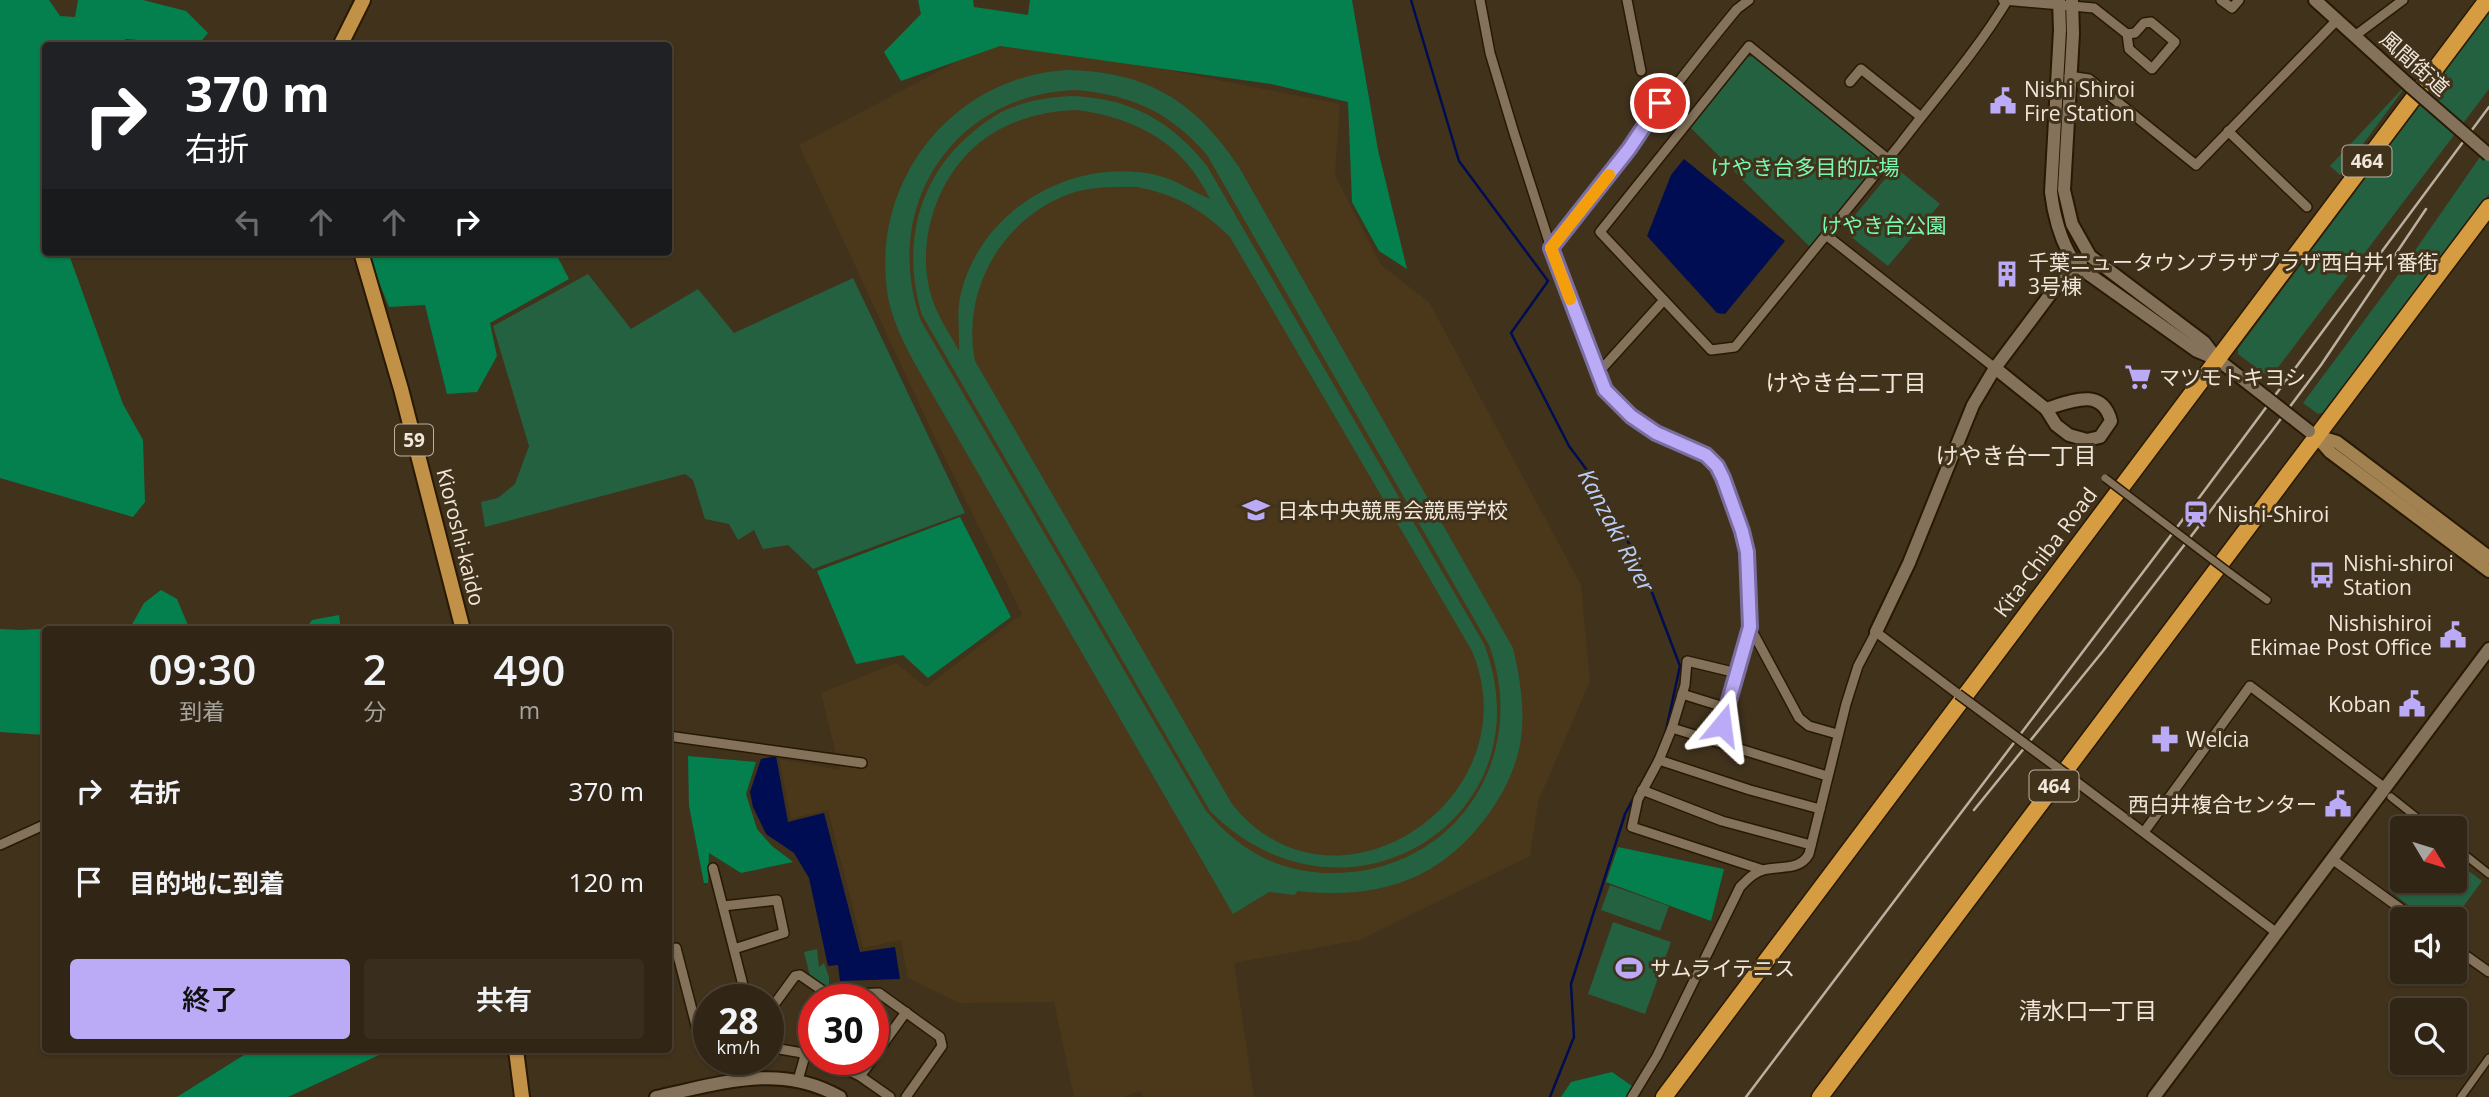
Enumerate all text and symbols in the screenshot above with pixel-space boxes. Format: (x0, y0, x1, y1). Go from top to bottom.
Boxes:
street label: 風間街道 (2374, 24, 2456, 102)
text: 370 m (185, 60, 330, 126)
icon: right (70, 70, 161, 161)
pin (1630, 73, 1690, 133)
place label: Nishi Shiroi Fire Station (2024, 75, 2135, 127)
icon: arrive (1641, 84, 1679, 122)
public building icon: Nishi Shiroi Fire Station (1988, 86, 2018, 116)
text: 右折 (185, 126, 249, 169)
road number: 464 (2342, 146, 2392, 176)
park label: けやき台多目的広場 (1711, 153, 1900, 181)
icon: left (229, 203, 267, 241)
icon: ahead (302, 203, 340, 241)
icon: ahead (375, 203, 413, 241)
icon: right (448, 203, 486, 241)
park label: けやき台公園 (1821, 211, 1947, 239)
place label: 千葉ニュータウンプラザプラザ西白井1番街 3号棟 (2028, 248, 2438, 300)
building icon: 千葉ニュータウンプラザプラザ西白井1番街 3号棟 (1992, 259, 2022, 289)
supermarket icon: マツモトキヨシ (2123, 362, 2153, 392)
place label: マツモトキヨシ (2159, 363, 2306, 391)
district label: けやき台二丁目 (1766, 366, 1927, 398)
road number: 59 (395, 424, 433, 456)
district label: けやき台一丁目 (1936, 439, 2097, 471)
water label: Kanzaki River (1571, 463, 1663, 598)
street label: Kioroshi-kaido (430, 465, 492, 609)
street label: Kita-Chiba Road (1987, 481, 2103, 623)
school or university icon: 日本中央競馬会競馬学校 (1241, 495, 1271, 525)
place label: 日本中央競馬会競馬学校 (1277, 496, 1508, 524)
station icon: Nishi-Shiroi (2181, 499, 2211, 529)
place label: Nishi-Shiroi (2217, 500, 2329, 528)
place label: Nishi-shiroi Station (2343, 549, 2454, 601)
bus stop icon: Nishi-shiroi Station (2307, 560, 2337, 590)
place label: Nishishiroi Ekimae Post Office (2250, 609, 2432, 661)
public building icon: Nishishiroi Ekimae Post Office (2438, 620, 2468, 650)
text: 09:30 (149, 640, 256, 697)
text: 2 (363, 640, 387, 697)
text: 490 (493, 641, 565, 698)
position arrow (1685, 688, 1759, 762)
public building icon: Koban (2397, 689, 2427, 719)
place label: Koban (2328, 690, 2391, 718)
text: m (519, 694, 540, 726)
text: 到着 (179, 695, 225, 727)
text: 分 (363, 695, 386, 727)
pharmacy icon: Welcia (2150, 724, 2180, 754)
place label: Welcia (2186, 725, 2250, 753)
road number: 464 (2030, 771, 2078, 802)
icon: right (70, 772, 108, 810)
text: 370 m (569, 773, 644, 809)
text: 右折 (129, 774, 181, 810)
public building icon: 西白井複合センター (2323, 789, 2353, 819)
place label: 西白井複合センター (2128, 790, 2317, 818)
north arrow (2390, 816, 2468, 892)
map controls (2390, 816, 2467, 1075)
icon: arrive (70, 863, 108, 901)
text: 120 m (569, 864, 644, 900)
text: 目的地に到着 (129, 865, 285, 901)
button: sound (2390, 907, 2467, 984)
sports icon: サムライテニス (1614, 953, 1644, 983)
place label: サムライテニス (1650, 954, 1795, 982)
button: 終了 (70, 959, 350, 1039)
button: 共有 (364, 959, 644, 1039)
speed limit sign: 30 (798, 984, 889, 1075)
district label: 清水口一丁目 (2019, 994, 2157, 1026)
text: 28 (718, 997, 759, 1044)
button: search (2390, 998, 2467, 1075)
text: km/h (717, 1035, 760, 1059)

